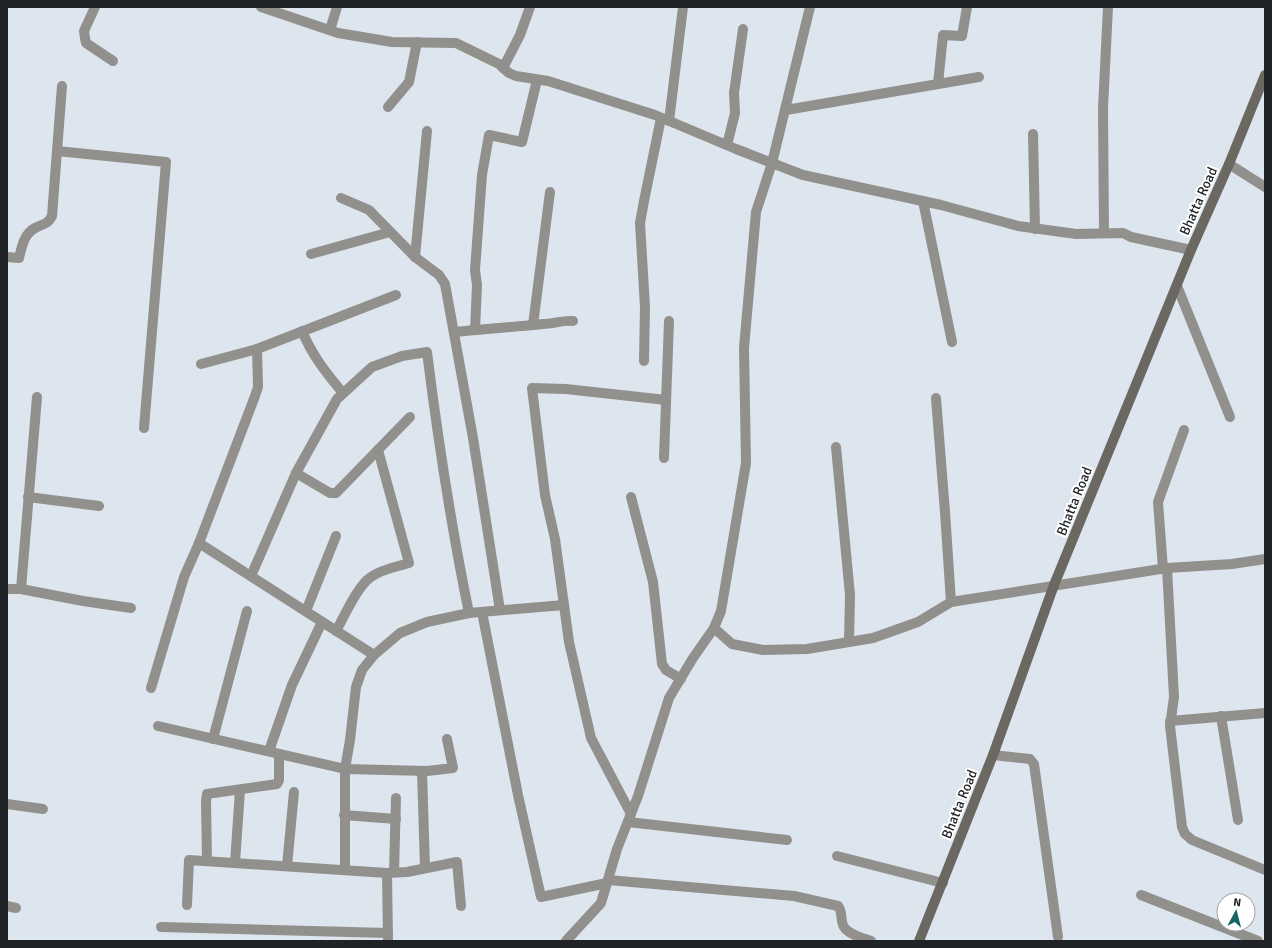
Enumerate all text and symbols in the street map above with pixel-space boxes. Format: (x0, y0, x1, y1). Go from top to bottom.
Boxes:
street label: Bhatta Road (1176, 164, 1221, 238)
street label: Bhatta Road (1053, 464, 1096, 538)
street label: Bhatta Road (938, 767, 981, 841)
north arrow (1216, 892, 1256, 932)
text: N (1233, 896, 1242, 909)

